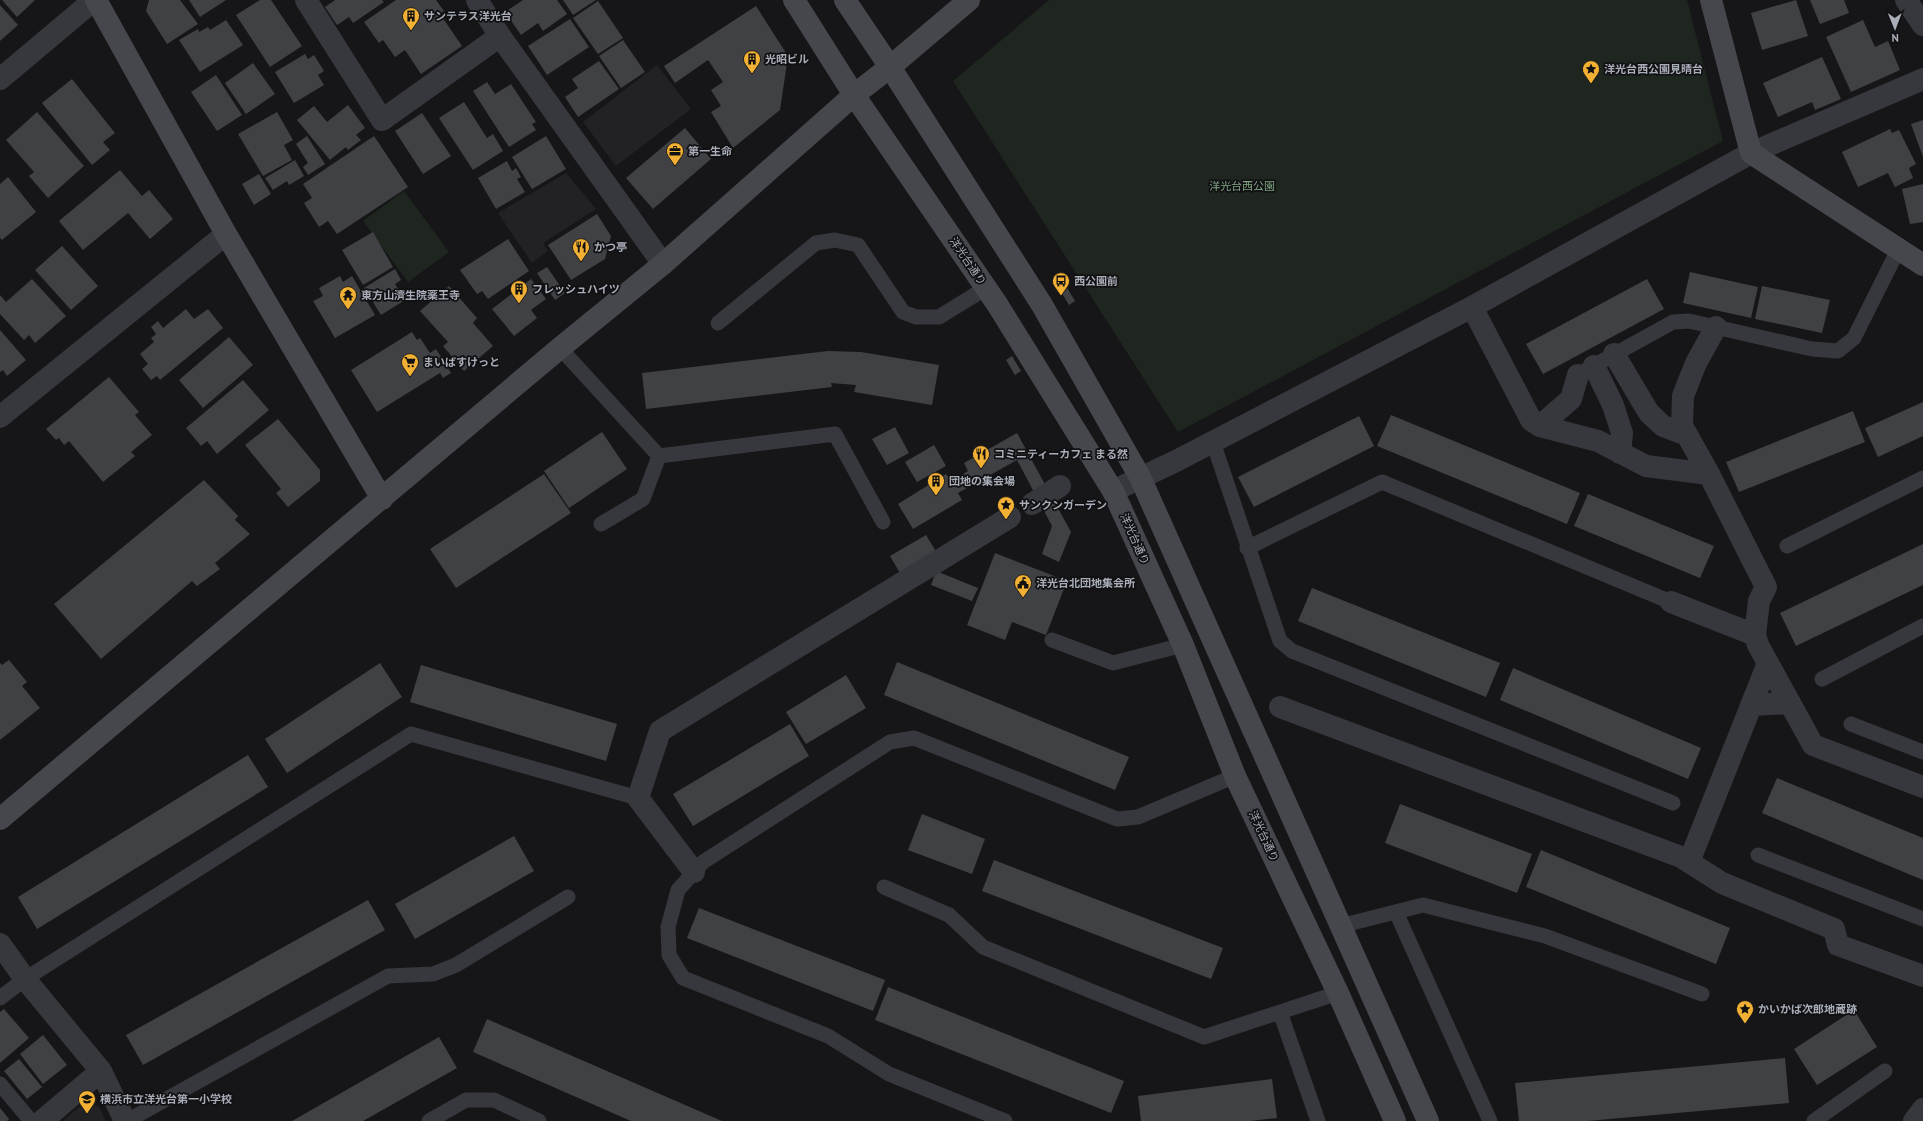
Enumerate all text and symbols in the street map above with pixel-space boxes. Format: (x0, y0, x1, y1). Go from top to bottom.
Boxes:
building icon: サンテラス洋光台 (401, 6, 421, 31)
north arrow (1875, 8, 1915, 48)
place label: サンテラス洋光台 (424, 9, 512, 23)
text: N (1891, 31, 1899, 45)
building icon: 光昭ビル (742, 49, 762, 74)
place label: 光昭ビル (765, 52, 809, 66)
place icon: 洋光台西公園見晴台 (1581, 59, 1601, 84)
place label: 洋光台西公園見晴台 (1604, 62, 1703, 76)
office icon: 第一生命 (665, 141, 685, 166)
place label: 第一生命 (688, 144, 732, 158)
park label: 洋光台西公園 (1209, 179, 1275, 193)
street label: 洋光台通り (947, 234, 989, 288)
restaurant icon: かつ亭 (571, 237, 591, 262)
place label: かつ亭 (594, 240, 627, 254)
bus stop icon: 西公園前 (1051, 271, 1071, 296)
place label: 西公園前 (1074, 274, 1118, 288)
building icon: フレッシュハイツ (509, 279, 529, 304)
place label: フレッシュハイツ (532, 282, 620, 296)
temple icon: 東方山濟生院薬王寺 (338, 285, 358, 310)
place label: 東方山濟生院薬王寺 (361, 288, 460, 302)
supermarket icon: まいばすけっと (400, 352, 420, 377)
place label: まいばすけっと (423, 355, 500, 369)
restaurant icon: コミニティーカフェ まる然 (971, 444, 991, 469)
place label: コミニティーカフェ まる然 (994, 447, 1128, 461)
building icon: 団地の集会場 (926, 471, 946, 496)
place label: 団地の集会場 (949, 474, 1015, 488)
place icon: サンクンガーデン (996, 495, 1016, 520)
place label: サンクンガーデン (1019, 498, 1107, 512)
street label: 洋光台通り (1117, 511, 1153, 567)
public building icon: 洋光台北団地集会所 (1013, 573, 1033, 598)
place label: 洋光台北団地集会所 (1036, 576, 1135, 590)
street label: 洋光台通り (1246, 808, 1282, 864)
place icon: かいかば次郎地蔵跡 (1735, 999, 1755, 1024)
place label: かいかば次郎地蔵跡 (1758, 1002, 1857, 1016)
school or university icon: 横浜市立洋光台第一小学校 (77, 1089, 97, 1114)
place label: 横浜市立洋光台第一小学校 (100, 1092, 232, 1106)

